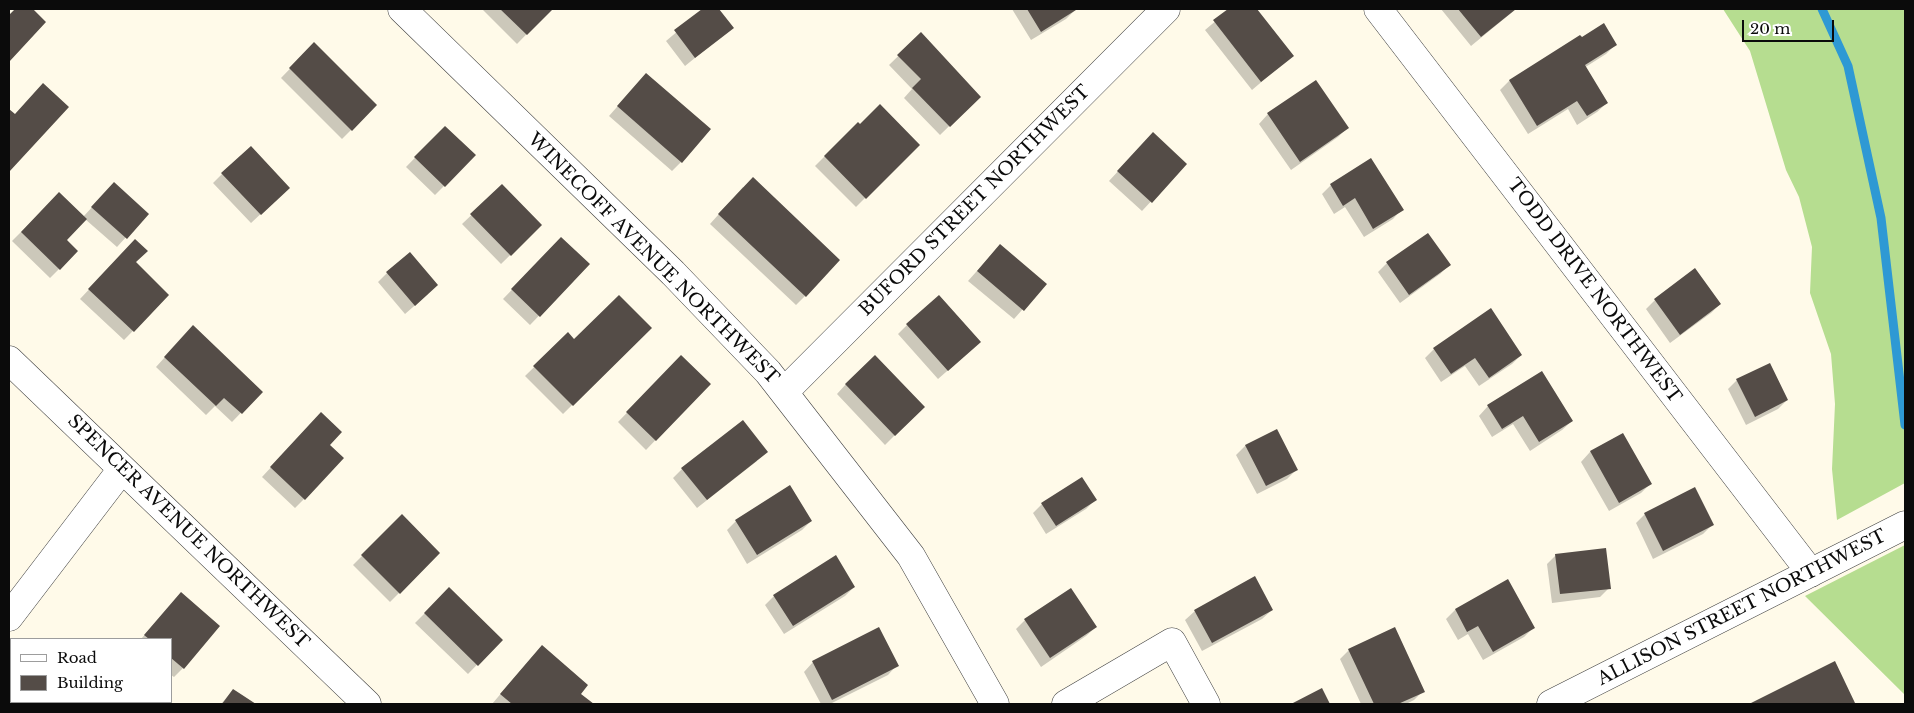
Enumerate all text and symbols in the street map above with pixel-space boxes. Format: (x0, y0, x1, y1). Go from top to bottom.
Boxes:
scale bar (1744, 10, 1836, 42)
text: 20 m (1750, 19, 1790, 38)
street label: BUFORD STREET NORTHWEST (855, 81, 1095, 321)
street label: WINECOFF AVENUE NORTHWEST (523, 129, 783, 389)
street label: TODD DRIVE NORTHWEST (1503, 175, 1685, 407)
street label: SPENCER AVENUE NORTHWEST (63, 411, 313, 653)
street label: ALLISON STREET NORTHWEST (1594, 526, 1890, 690)
legend (10, 638, 172, 703)
text: Road (57, 648, 97, 667)
text: Building (57, 673, 123, 692)

